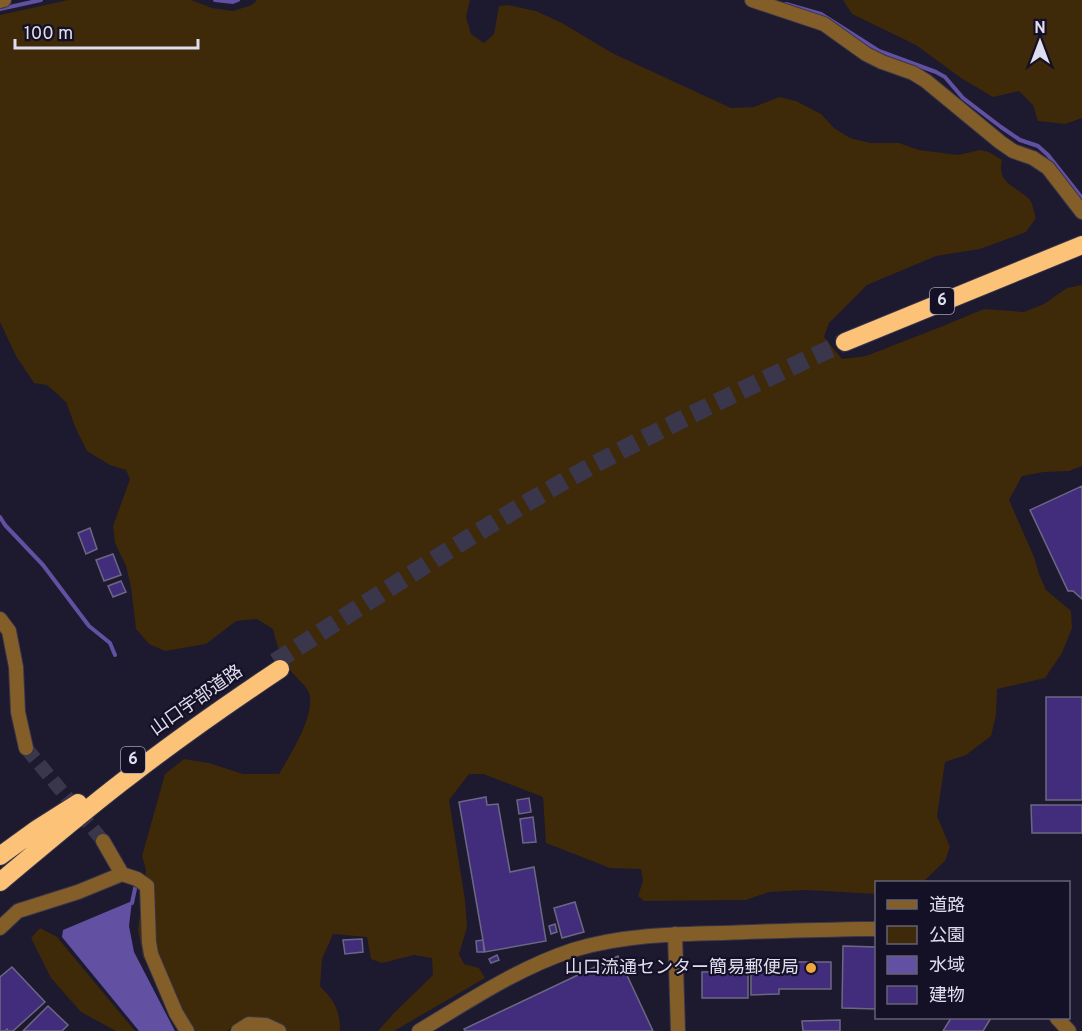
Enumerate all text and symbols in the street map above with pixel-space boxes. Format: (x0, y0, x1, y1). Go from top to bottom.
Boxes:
scale bar (15, 12, 198, 50)
north arrow (1010, 12, 1070, 72)
text: N (1034, 19, 1046, 39)
text: 100 m (24, 23, 73, 46)
road number: 6 (930, 288, 954, 314)
street label: 山口宇部道路 (146, 661, 248, 741)
road number: 6 (121, 747, 145, 773)
legend (875, 881, 1070, 1019)
text: 道路 (929, 895, 965, 918)
text: 公園 (929, 925, 965, 948)
text: 水域 (929, 955, 965, 978)
place label: 山口流通センター簡易郵便局 (565, 957, 799, 980)
marker: 山口流通センター簡易郵便局 (804, 961, 818, 975)
text: 建物 (929, 985, 965, 1008)

